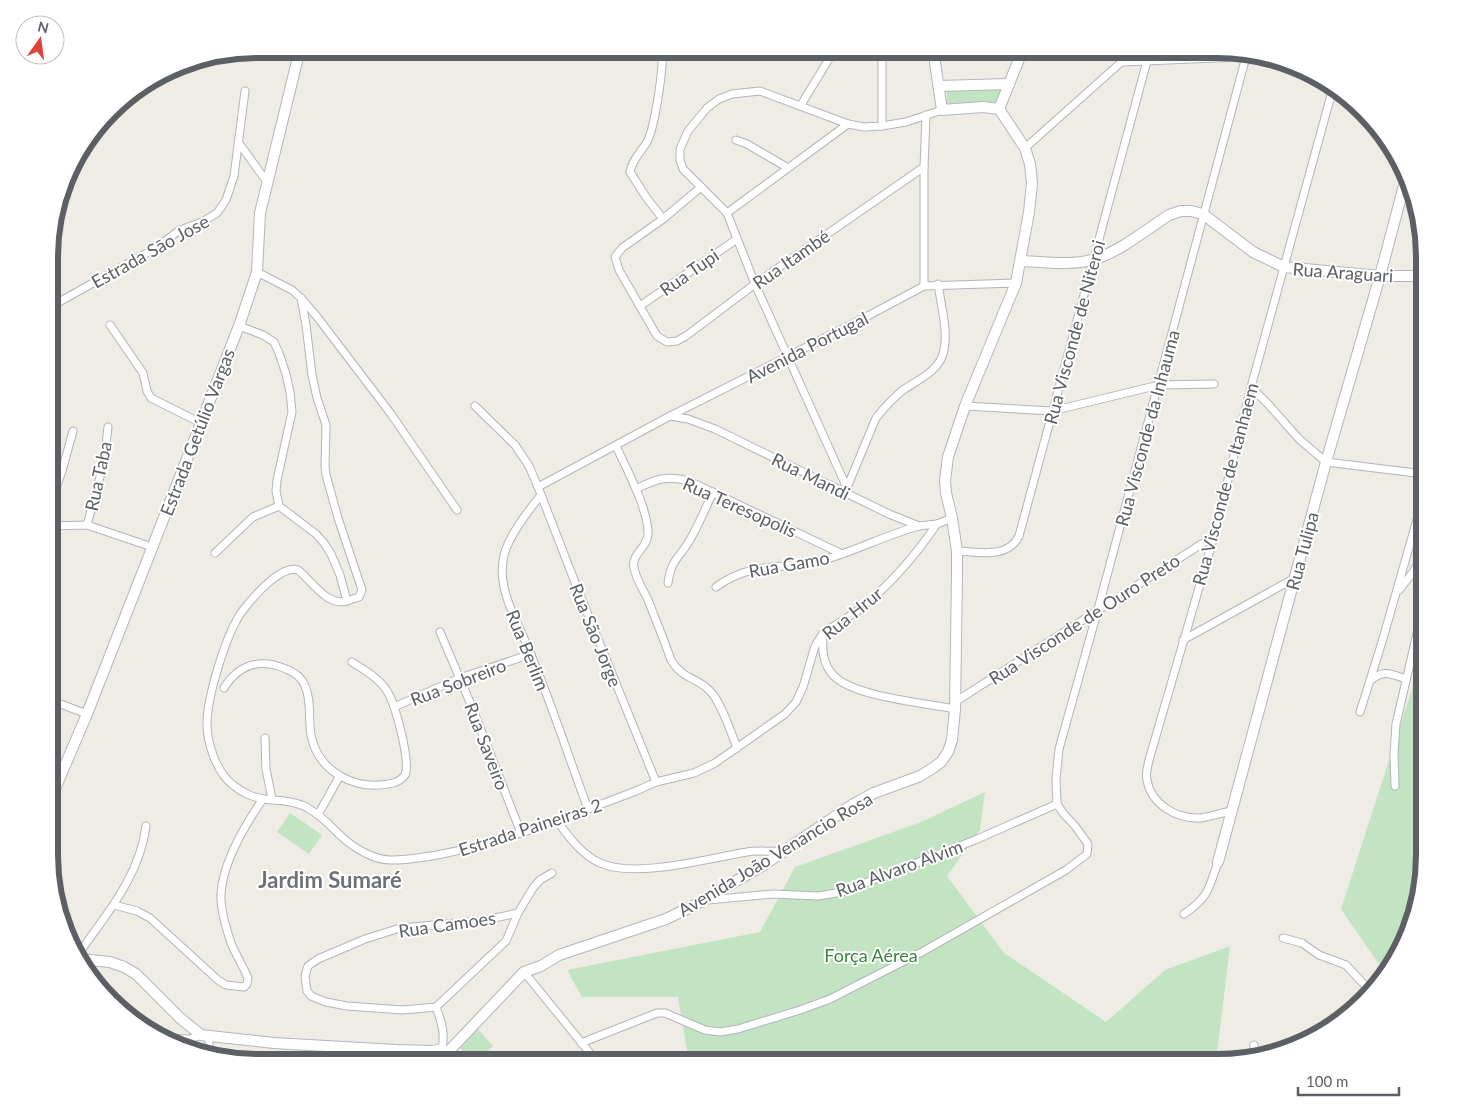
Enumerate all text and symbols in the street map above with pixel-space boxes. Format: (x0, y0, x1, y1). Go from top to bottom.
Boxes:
north arrow (15, 15, 65, 65)
text: N (36, 17, 51, 36)
street label: Estrada Sāo Jose (87, 210, 213, 292)
street label: Rua Itambé (748, 224, 834, 294)
street label: Rua Visconde de Niteroi (1039, 237, 1109, 427)
street label: Rua Tupi (655, 244, 723, 300)
street label: Rua Araguari (1292, 258, 1394, 286)
street label: Avenida Portugal (742, 307, 872, 387)
street label: Rua Visconde da Inhauma (1110, 327, 1184, 529)
street label: Estrada Getúlio Vargas (155, 345, 239, 519)
street label: Rua Visconde de Itanhaem (1187, 380, 1263, 588)
street label: Rua Taba (80, 439, 116, 513)
street label: Rua Mandi (768, 448, 854, 504)
street label: Rua Teresopolis (680, 472, 800, 542)
street label: Rua Tulipa (1281, 509, 1323, 593)
street label: Rua Gamo (747, 546, 831, 582)
street label: Rua Visconde de Ouro Preto (984, 549, 1184, 689)
street label: Rua São Jorge (565, 580, 627, 690)
street label: Rua Hrur (817, 582, 887, 644)
street label: Rua Berlim (502, 606, 554, 694)
street label: Rua Sobreiro (407, 654, 509, 710)
street label: Rua Saveiro (460, 699, 514, 793)
street label: Avenida João Venancio Rosa (674, 787, 876, 921)
street label: Estrada Paineiras 2 (456, 793, 604, 861)
street label: Rua Alvaro Alvim (832, 835, 966, 901)
district label: Jardim Sumaré (258, 866, 402, 893)
street label: Rua Camoes (397, 906, 497, 942)
park label: Força Aérea (824, 944, 918, 966)
scale bar (1298, 1064, 1399, 1096)
text: 100 m (1306, 1072, 1348, 1090)

